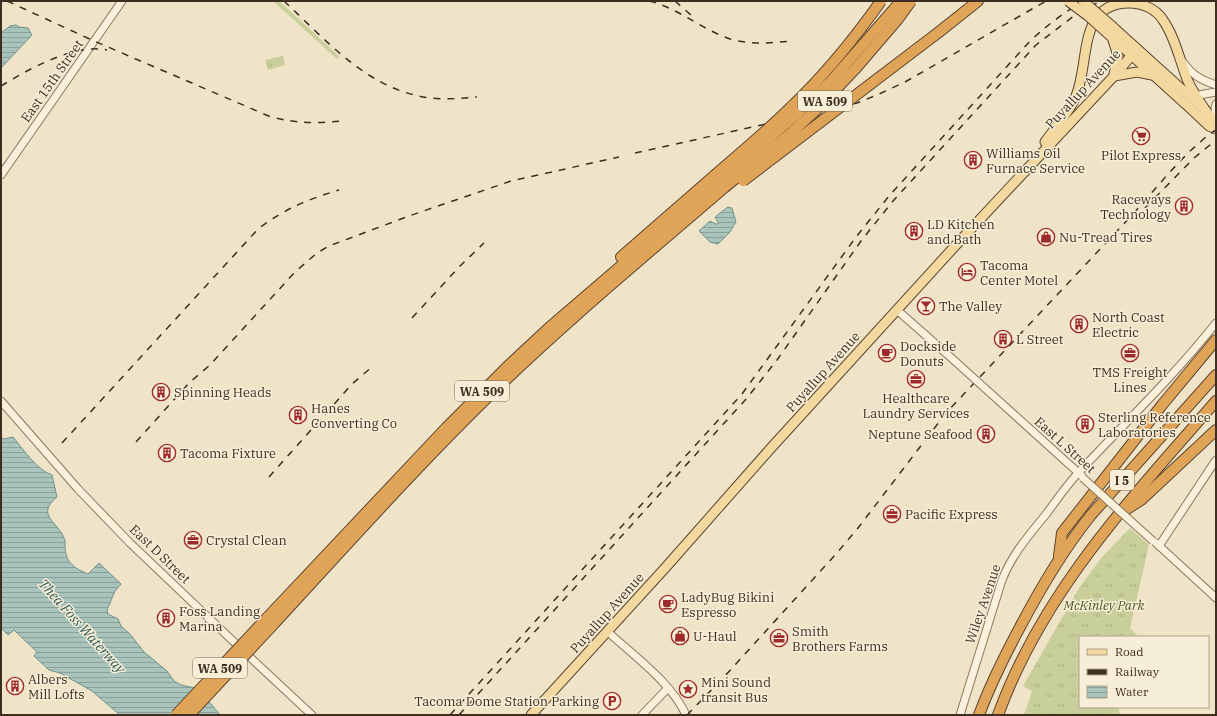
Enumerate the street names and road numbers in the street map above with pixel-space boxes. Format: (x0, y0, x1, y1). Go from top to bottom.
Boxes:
street label: East 15th Street (17, 36, 87, 126)
street label: Puyallup Avenue (1042, 46, 1124, 132)
road number: WA 509 (798, 91, 852, 111)
street label: Puyallup Avenue (782, 328, 864, 416)
road number: WA 509 (455, 381, 509, 401)
street label: East L Street (1031, 413, 1099, 477)
road number: I 5 (1110, 470, 1134, 490)
street label: East D Street (126, 521, 194, 587)
street label: Wiley Avenue (961, 562, 1005, 646)
street label: Puyallup Avenue (566, 569, 648, 657)
road number: WA 509 (193, 658, 247, 678)

